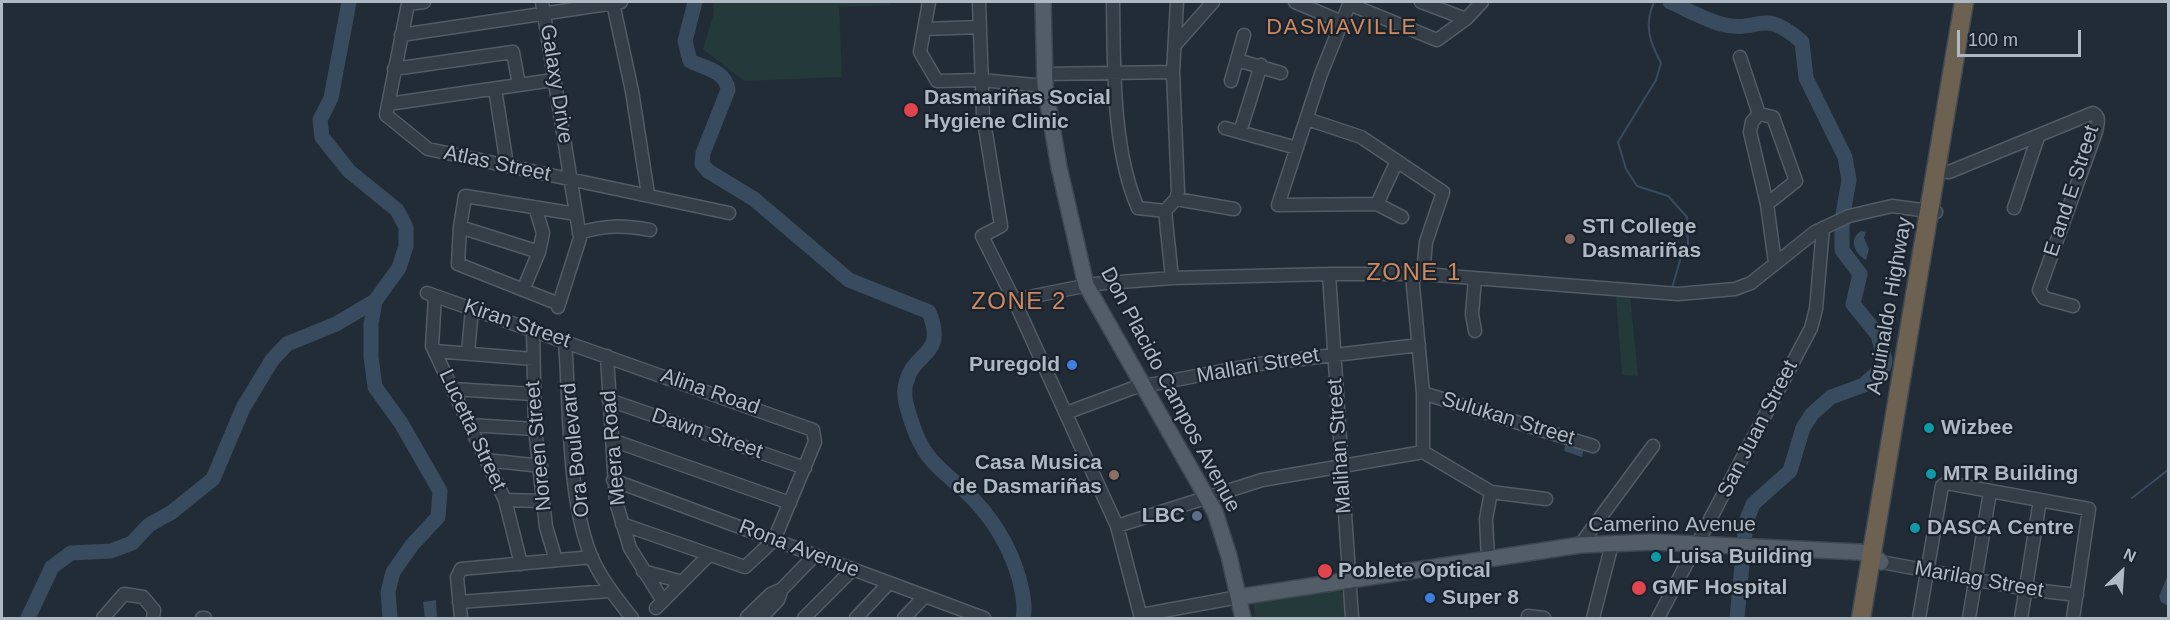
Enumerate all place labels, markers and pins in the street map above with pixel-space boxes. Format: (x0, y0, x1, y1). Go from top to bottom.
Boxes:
place label: Dasmariñas Social Hygiene Clinic (924, 85, 1111, 135)
marker: Dasmariñas Social Hygiene Clinic (902, 101, 920, 119)
place label: STI College Dasmariñas (1582, 214, 1701, 264)
marker: STI College Dasmariñas (1563, 232, 1577, 246)
place label: Puregold (969, 352, 1060, 378)
marker: Puregold (1065, 358, 1079, 372)
place label: Wizbee (1941, 415, 2013, 441)
marker: Wizbee (1922, 421, 1936, 435)
place label: Casa Musica de Dasmariñas (953, 450, 1102, 500)
place label: MTR Building (1943, 461, 2078, 487)
marker: MTR Building (1924, 467, 1938, 481)
marker: Casa Musica de Dasmariñas (1107, 468, 1121, 482)
place label: LBC (1142, 503, 1185, 529)
marker: LBC (1190, 509, 1204, 523)
place label: DASCA Centre (1927, 515, 2074, 541)
marker: DASCA Centre (1908, 521, 1922, 535)
place label: Luisa Building (1668, 544, 1813, 570)
marker: Luisa Building (1649, 550, 1663, 564)
place label: Poblete Optical (1338, 558, 1491, 584)
marker: Poblete Optical (1316, 562, 1334, 580)
place label: GMF Hospital (1652, 575, 1787, 601)
marker: GMF Hospital (1630, 579, 1648, 597)
place label: Super 8 (1442, 585, 1519, 611)
marker: Super 8 (1423, 591, 1437, 605)

